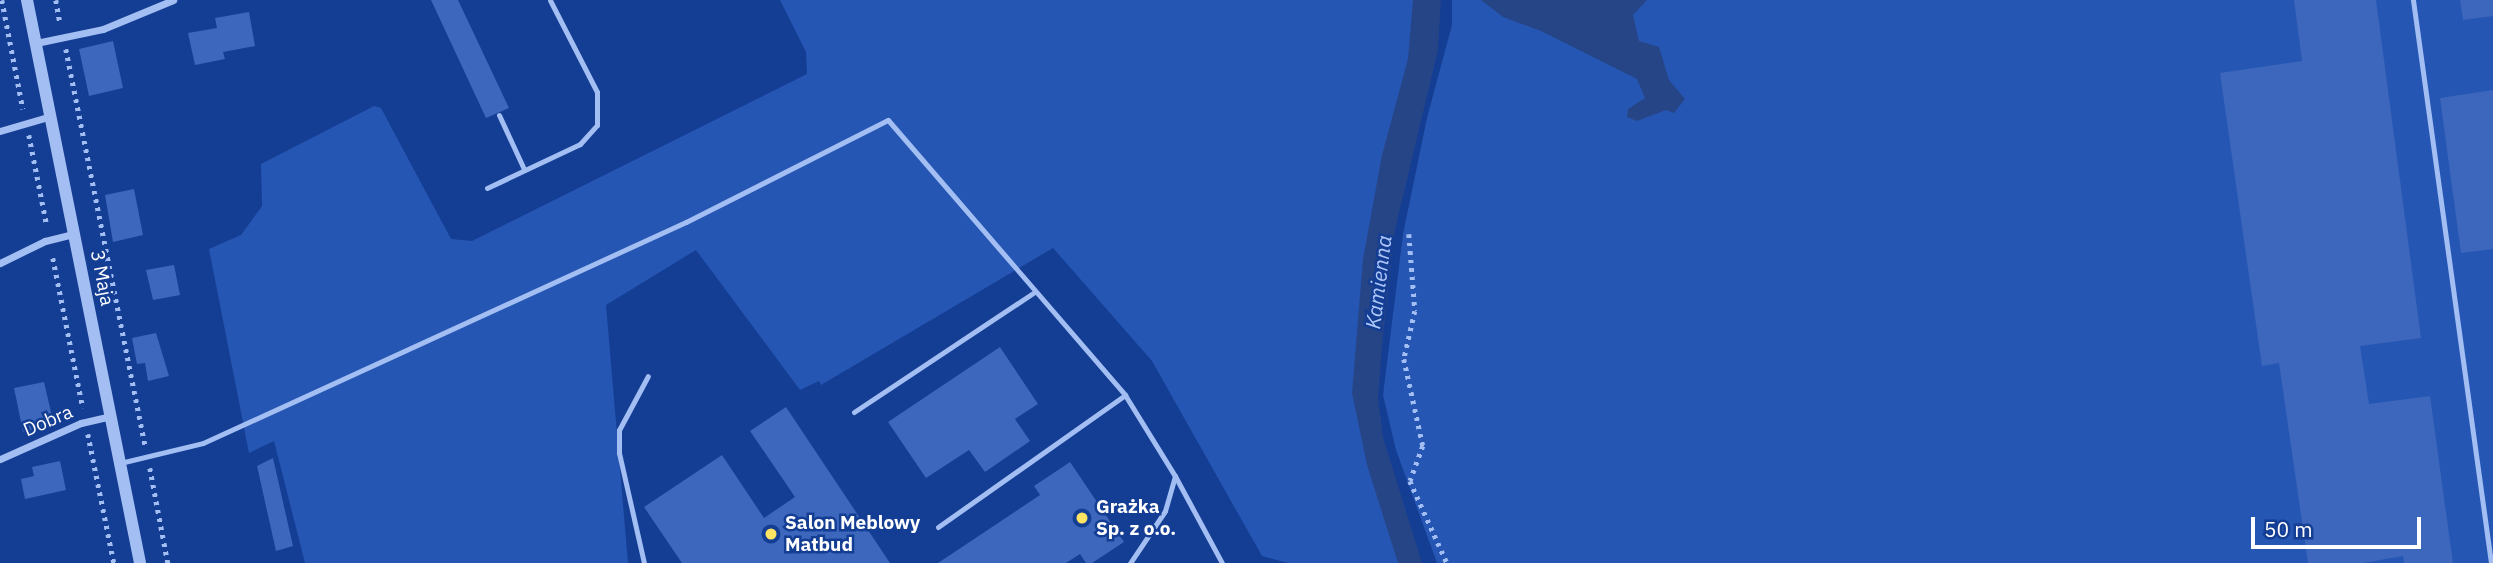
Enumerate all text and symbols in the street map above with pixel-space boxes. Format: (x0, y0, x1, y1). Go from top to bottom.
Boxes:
water label: Kamienna (1360, 234, 1396, 330)
street label: 3 Maja (85, 248, 119, 308)
street label: Dobra (20, 400, 76, 442)
place label: Grażka Sp. z o.o. (1096, 496, 1176, 540)
scale bar (2255, 504, 2425, 548)
marker: Grażka Sp. z o.o. (1074, 510, 1090, 526)
place label: Salon Meblowy Matbud (785, 512, 920, 556)
text: 50 m (2264, 515, 2313, 543)
marker: Salon Meblowy Matbud (763, 526, 779, 542)

